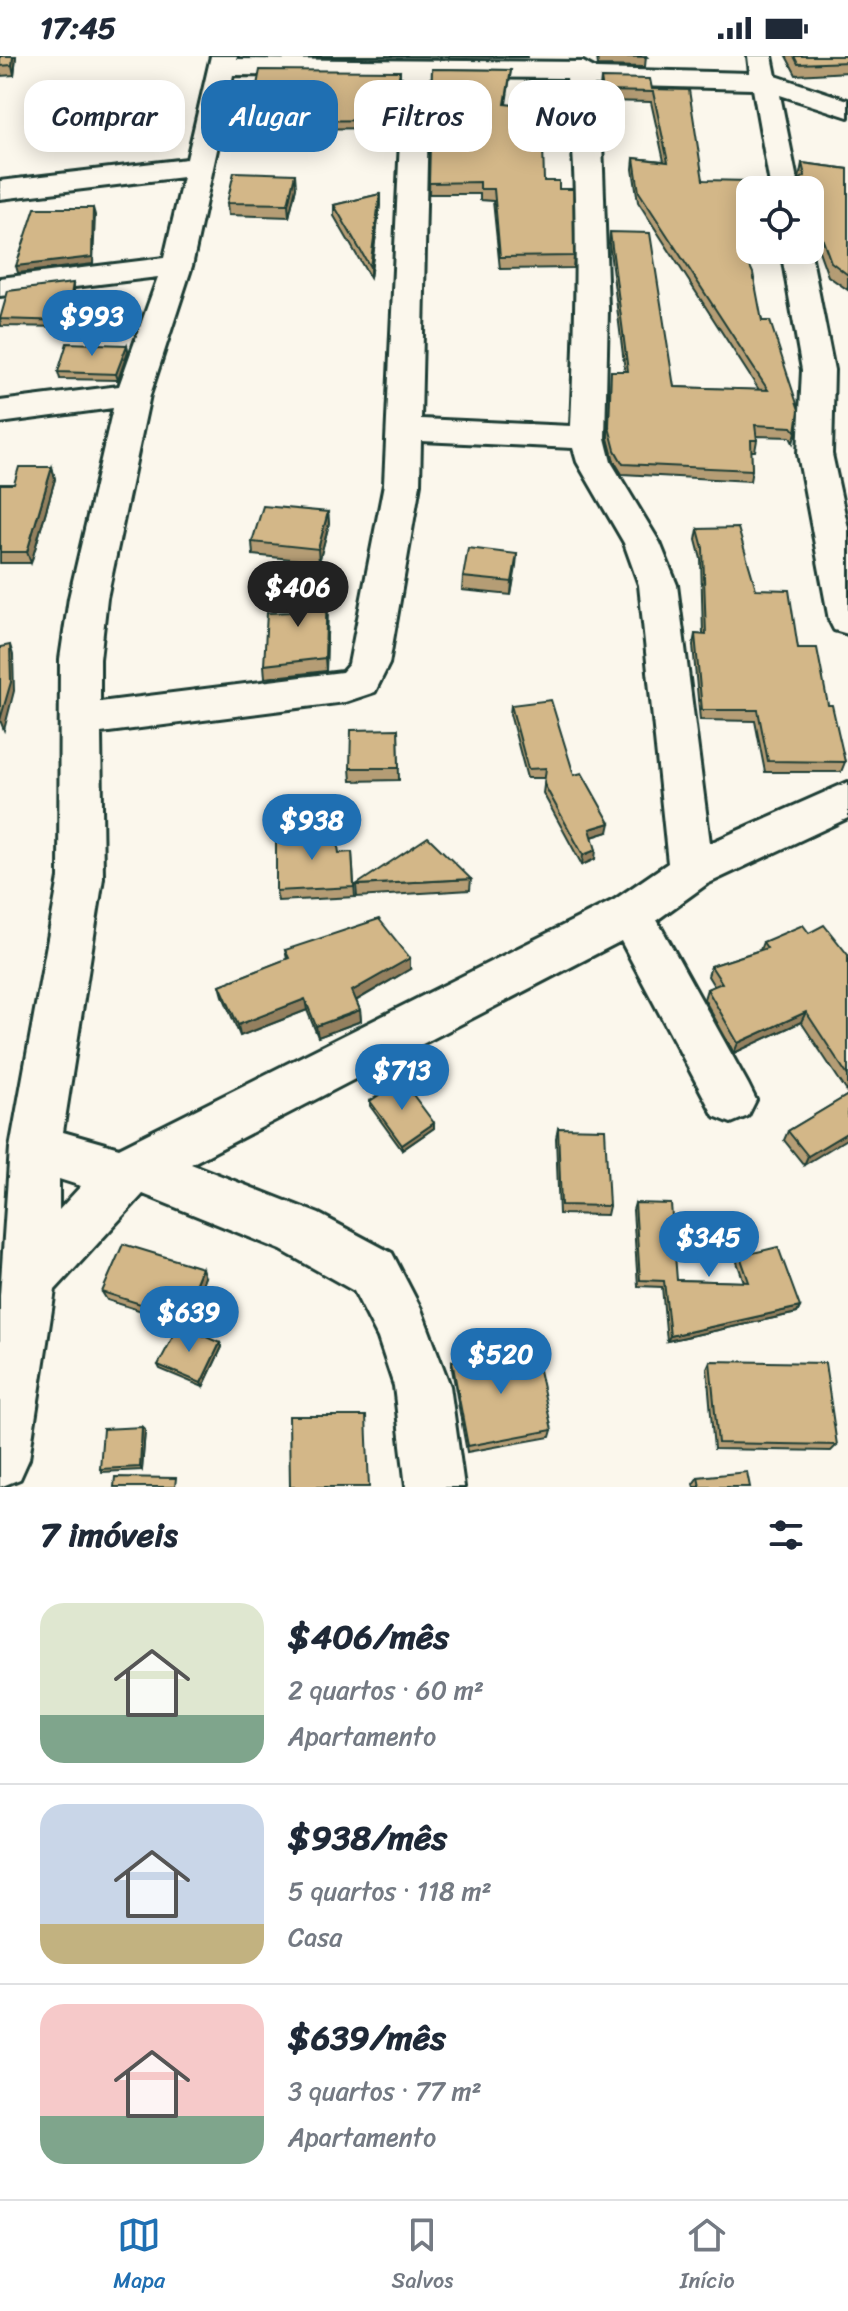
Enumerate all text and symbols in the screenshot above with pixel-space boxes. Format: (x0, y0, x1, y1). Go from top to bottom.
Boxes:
text: 17:45 (40, 1, 116, 55)
chip: Comprar (24, 80, 185, 152)
chip: Alugar (201, 80, 338, 152)
chip: Filtros (354, 80, 492, 152)
chip: Novo (508, 80, 625, 152)
map controls (736, 176, 824, 264)
button: locate (736, 176, 824, 264)
pin: $993 (45, 290, 139, 358)
text: $993 (60, 293, 124, 339)
pin: $406 (251, 561, 345, 629)
text: $406 (266, 564, 330, 610)
pin: $938 (265, 794, 359, 862)
text: $938 (280, 797, 344, 843)
pin: $713 (355, 1044, 449, 1112)
text: $713 (373, 1047, 431, 1093)
pin: $345 (662, 1211, 756, 1279)
text: $345 (677, 1214, 741, 1260)
pin: $639 (142, 1286, 236, 1354)
text: $639 (158, 1289, 220, 1335)
pin: $520 (454, 1328, 548, 1396)
text: $520 (469, 1331, 533, 1377)
text: 7 imóveis (40, 1505, 178, 1565)
icon: filters (764, 1513, 808, 1557)
text: $406/mês (288, 1607, 449, 1667)
icon: home (104, 1635, 200, 1731)
text: 2 quartos · 60 m² (288, 1667, 484, 1713)
text: Apartamento (288, 1713, 436, 1759)
text: $938/mês (288, 1808, 447, 1868)
icon: home (104, 1836, 200, 1932)
text: 5 quartos · 118 m² (288, 1868, 492, 1914)
text: Casa (288, 1914, 342, 1960)
text: $639/mês (288, 2008, 446, 2068)
icon: home (104, 2036, 200, 2132)
text: 3 quartos · 77 m² (288, 2068, 482, 2114)
text: Apartamento (288, 2114, 436, 2160)
tab: Mapa (113, 2213, 165, 2300)
tab: Salvos (392, 2213, 453, 2300)
tab: Início (680, 2213, 735, 2300)

